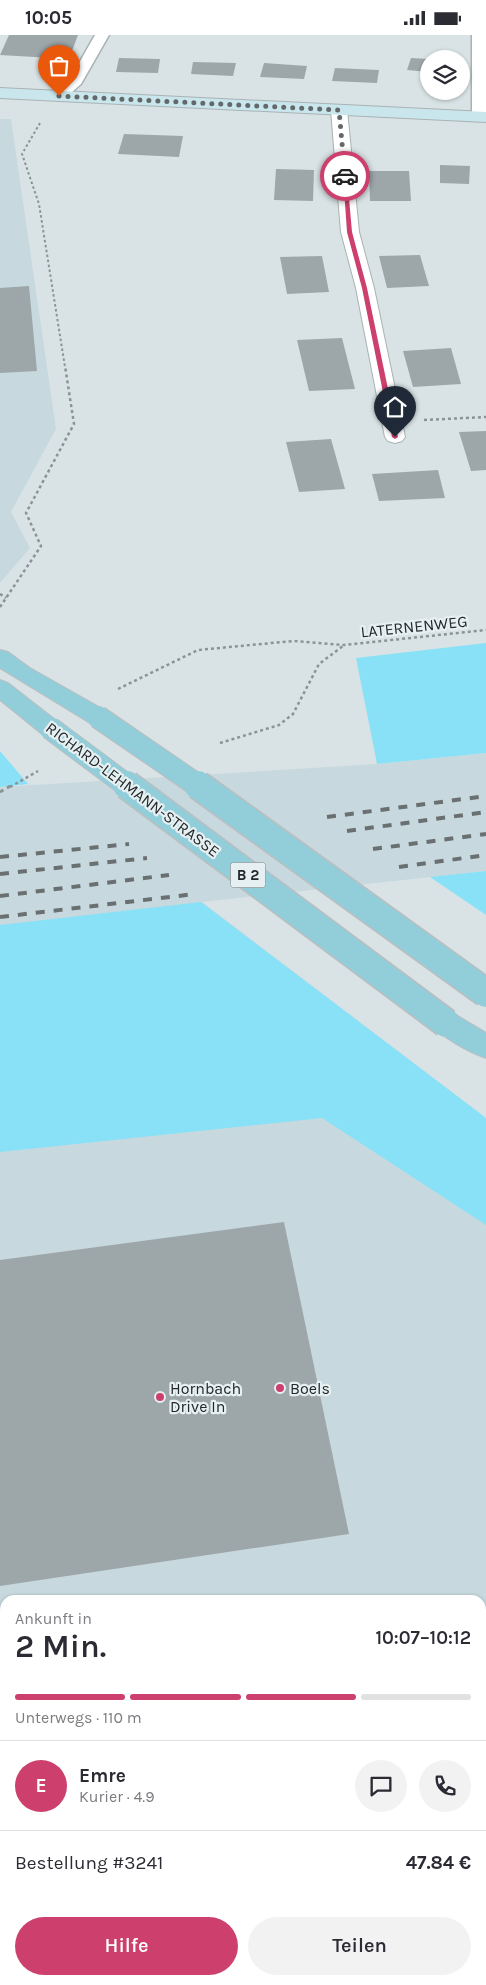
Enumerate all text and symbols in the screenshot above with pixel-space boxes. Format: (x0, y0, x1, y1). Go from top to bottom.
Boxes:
text: 10:05 (25, 7, 72, 29)
pin (38, 45, 80, 96)
map controls (420, 50, 470, 100)
button: layers (420, 50, 470, 100)
icon: bag (45, 52, 73, 80)
courier (320, 151, 370, 201)
icon: car (331, 162, 359, 190)
pin (374, 386, 416, 437)
icon: home (381, 393, 409, 421)
street label: LATERNENWEG (360, 611, 468, 642)
street label: RICHARD-LEHMANN-STRASSE (42, 718, 223, 861)
road number: B 2 (230, 863, 266, 887)
place label: Hornbach Drive In (170, 1379, 241, 1416)
place label: Boels (290, 1379, 330, 1398)
marker: Boels (274, 1382, 286, 1394)
marker: Hornbach Drive In (154, 1391, 166, 1403)
text: Ankunft in (15, 1609, 92, 1628)
text: 10:07–10:12 (375, 1627, 471, 1649)
text: 2 Min. (15, 1628, 106, 1665)
text: Unterwegs · 110 m (15, 1708, 142, 1727)
button: chat (355, 1760, 407, 1812)
button: phone (419, 1760, 471, 1812)
text: Emre (79, 1765, 126, 1787)
text: E (35, 1775, 47, 1797)
text: Kurier · 4.9 (79, 1787, 155, 1806)
text: Bestellung #3241 (15, 1852, 163, 1874)
text: 47.84 € (406, 1852, 471, 1874)
button: Hilfe (15, 1917, 238, 1975)
button: Teilen (248, 1917, 471, 1975)

